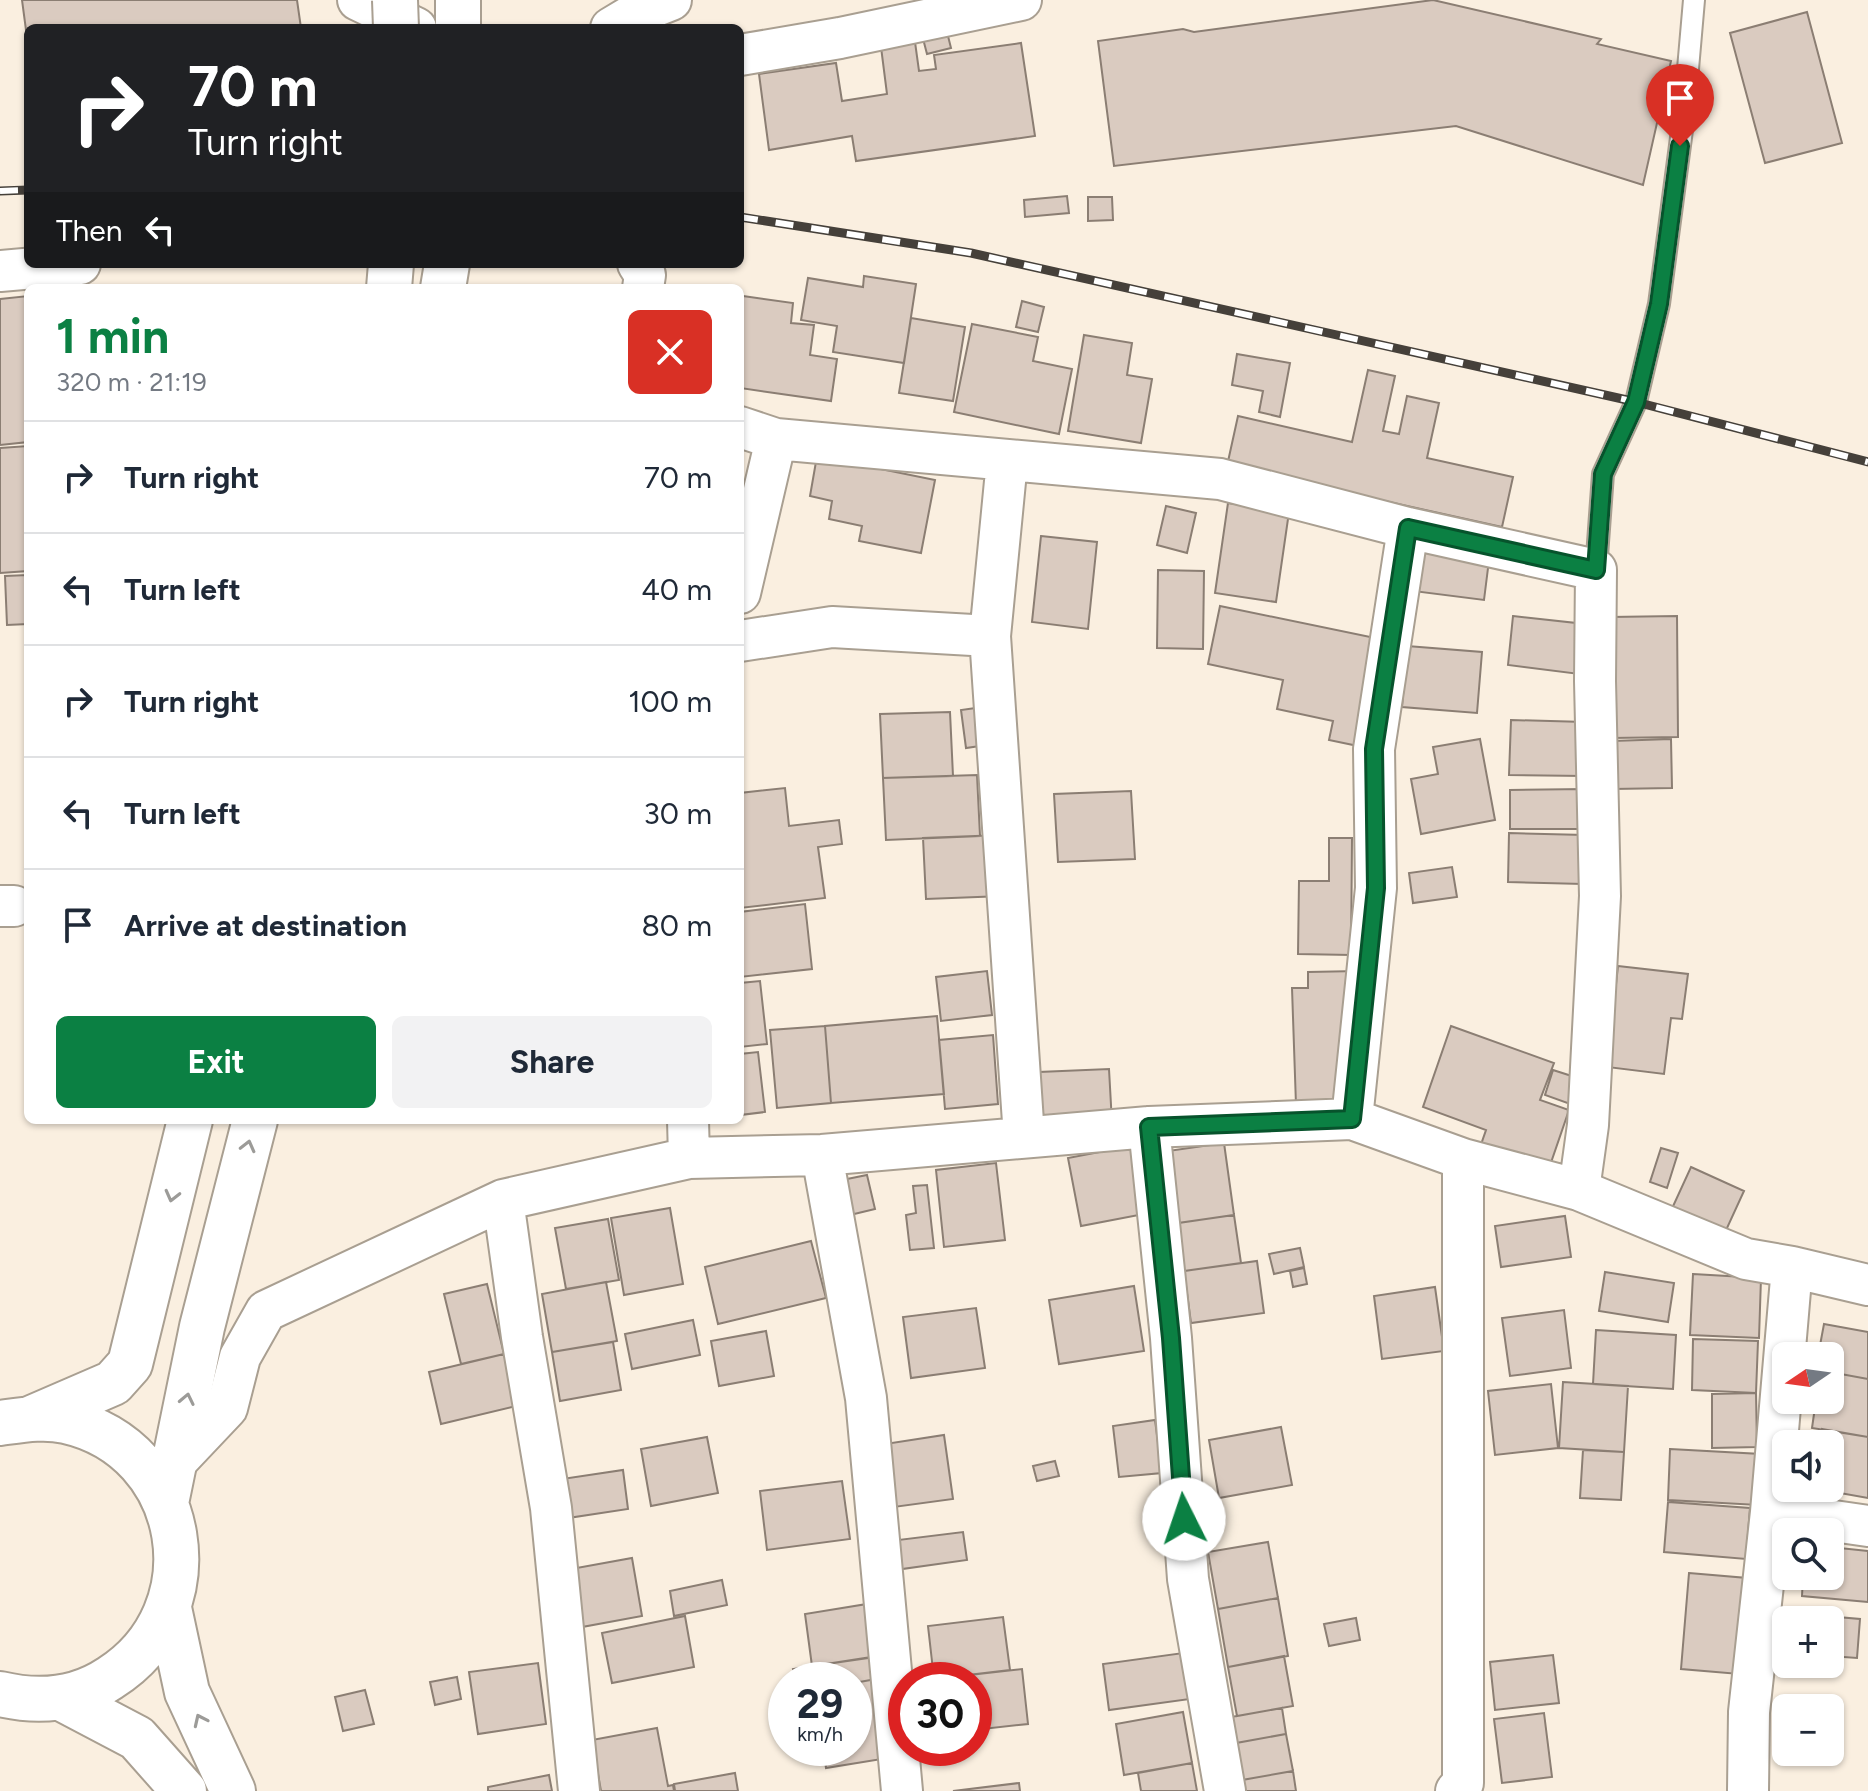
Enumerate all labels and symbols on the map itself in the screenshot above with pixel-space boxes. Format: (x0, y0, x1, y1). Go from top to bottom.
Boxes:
pin (1646, 64, 1714, 146)
one-way arrow (239, 1140, 256, 1154)
one-way arrow (164, 1188, 181, 1202)
north arrow (1772, 1342, 1844, 1414)
one-way arrow (178, 1393, 195, 1406)
position arrow (1142, 1477, 1226, 1561)
speed limit sign: 30 (888, 1662, 992, 1766)
one-way arrow (194, 1714, 210, 1728)

